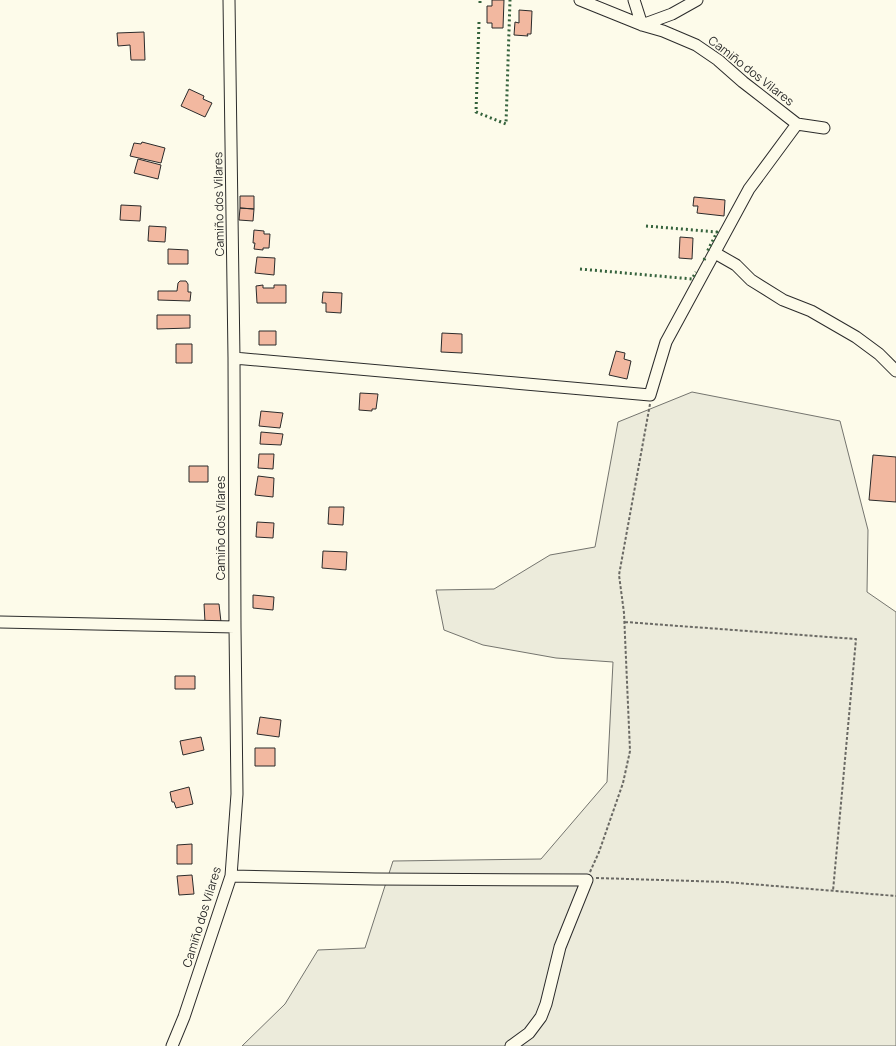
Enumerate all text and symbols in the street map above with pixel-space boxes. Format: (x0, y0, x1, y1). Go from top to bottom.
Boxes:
street label: Camiño dos Vilares (705, 32, 798, 109)
street label: Camiño dos Vilares (209, 152, 228, 256)
street label: Camiño dos Vilares (212, 476, 229, 580)
street label: Camiño dos Vilares (178, 864, 225, 969)

